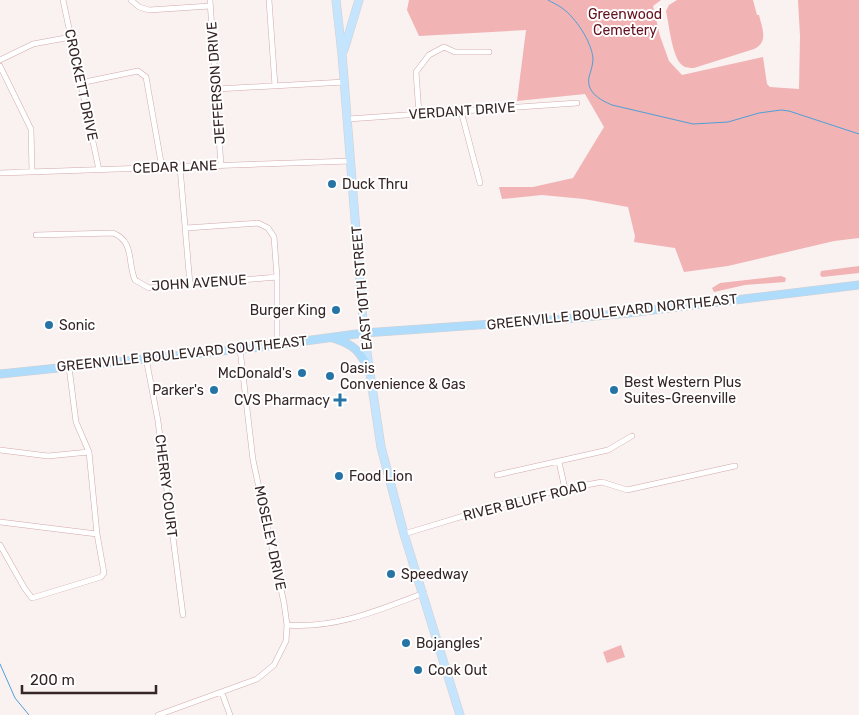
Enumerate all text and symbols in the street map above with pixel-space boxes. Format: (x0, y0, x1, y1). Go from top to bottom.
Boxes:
park label: Greenwood Cemetery (588, 6, 662, 39)
street label: JEFFERSON DRIVE (203, 21, 229, 145)
street label: CROCKETT DRIVE (61, 28, 101, 142)
street label: VERDANT DRIVE (408, 99, 516, 123)
street label: CEDAR LANE (132, 157, 218, 177)
place label: Duck Thru (342, 176, 408, 193)
marker: Duck Thru (326, 178, 338, 190)
street label: EAST 10TH STREET (348, 225, 376, 351)
street label: JOHN AVENUE (151, 271, 247, 295)
street label: GREENVILLE BOULEVARD NORTHEAST (486, 290, 738, 334)
place label: Burger King (250, 302, 326, 319)
marker: Burger King (330, 304, 342, 316)
place label: Sonic (59, 317, 96, 334)
marker: Sonic (43, 319, 55, 331)
street label: GREENVILLE BOULEVARD SOUTHEAST (56, 332, 308, 376)
place label: Oasis Convenience & Gas (340, 360, 466, 393)
place label: McDonald's (218, 365, 292, 382)
marker: McDonald's (296, 367, 308, 379)
marker: Oasis Convenience & Gas (324, 370, 336, 382)
place label: Best Western Plus Suites-Greenville (624, 374, 741, 407)
place label: Parker's (152, 382, 204, 399)
marker: Parker's (208, 384, 220, 396)
marker: Best Western Plus Suites-Greenville (608, 384, 620, 396)
place label: CVS Pharmacy (234, 392, 330, 409)
marker: CVS Pharmacy (334, 394, 346, 406)
street label: CHERRY COURT (151, 434, 181, 538)
place label: Food Lion (349, 468, 413, 485)
marker: Food Lion (333, 470, 345, 482)
street label: RIVER BLUFF ROAD (461, 477, 589, 525)
street label: MOSELEY DRIVE (251, 484, 289, 592)
place label: Speedway (401, 566, 469, 583)
marker: Speedway (385, 568, 397, 580)
place label: Bojangles' (416, 635, 483, 652)
marker: Bojangles' (400, 637, 412, 649)
scale bar (22, 662, 156, 694)
place label: Cook Out (428, 662, 488, 679)
marker: Cook Out (412, 664, 424, 676)
text: 200 m (30, 671, 75, 689)

